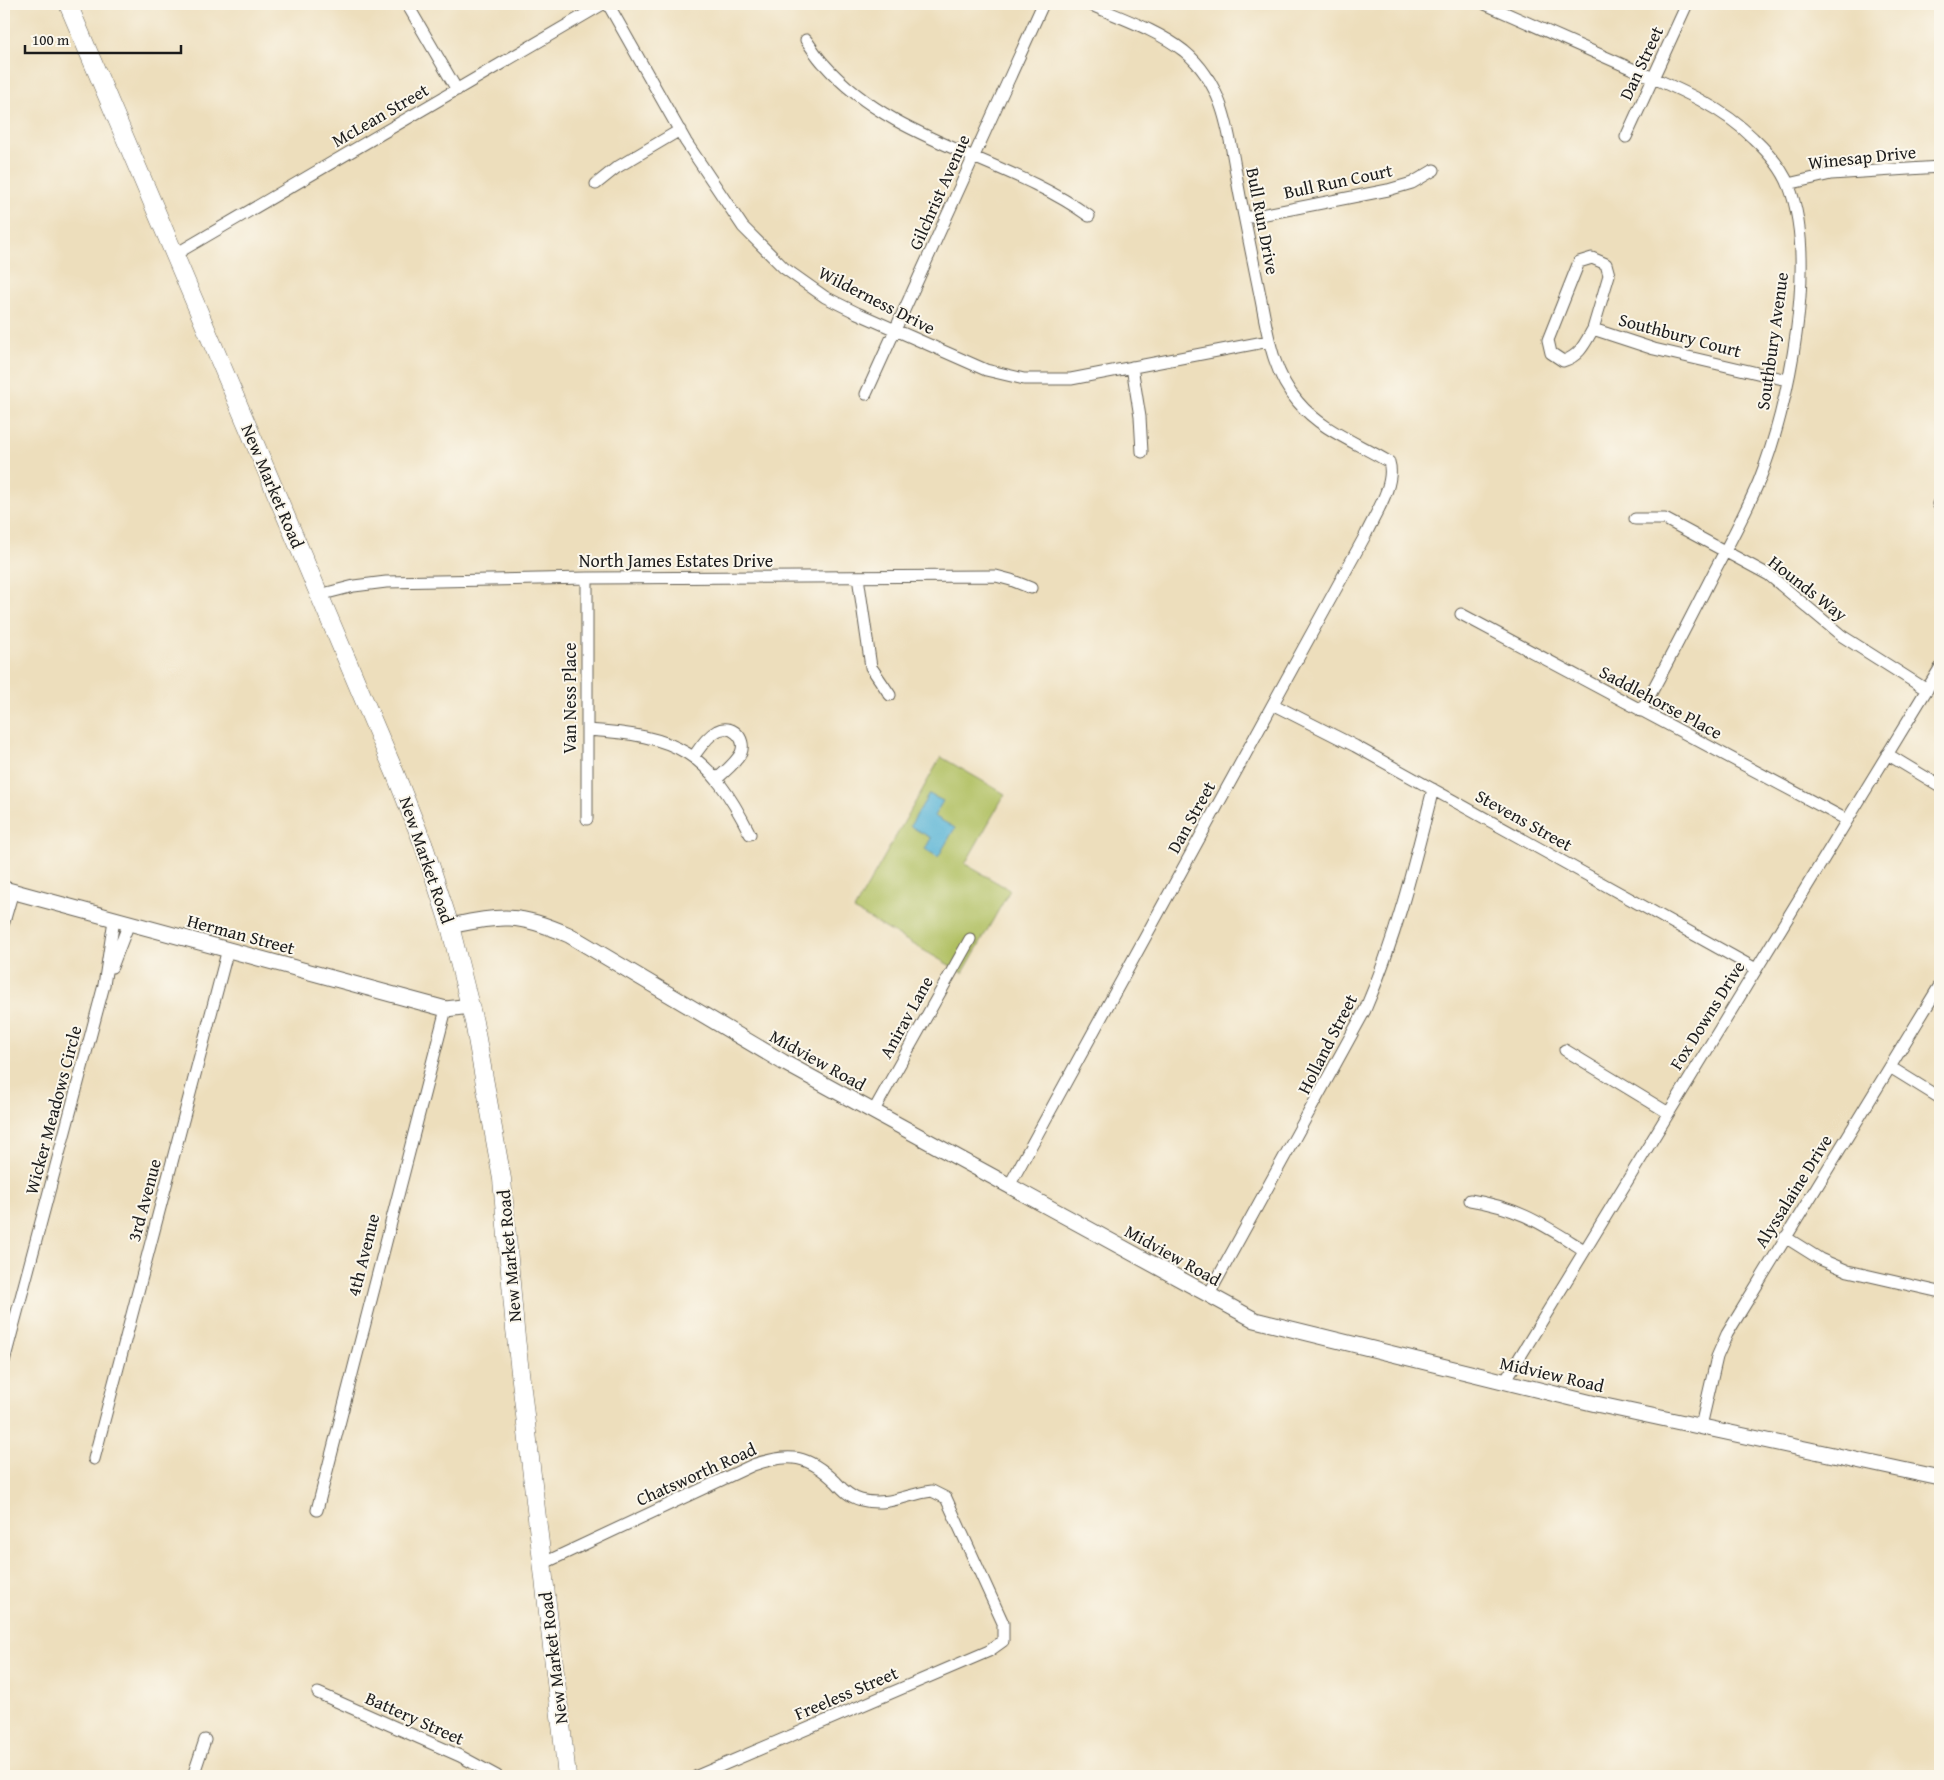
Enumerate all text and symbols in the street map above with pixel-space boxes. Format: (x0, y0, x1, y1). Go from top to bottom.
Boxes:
street label: Dan Street (1612, 21, 1670, 105)
scale bar (25, 22, 181, 54)
text: 100 m (32, 29, 70, 50)
street label: McLean Street (326, 76, 434, 154)
street label: Gilchrist Avenue (901, 130, 977, 254)
street label: Winesap Drive (1807, 138, 1917, 176)
street label: Bull Run Court (1281, 156, 1396, 206)
street label: Bull Run Drive (1239, 165, 1287, 277)
street label: Wilderness Drive (814, 259, 940, 341)
street label: Southbury Avenue (1749, 270, 1795, 412)
street label: Southbury Court (1616, 306, 1745, 365)
street label: New Market Road (235, 420, 312, 553)
street label: North James Estates Drive (579, 547, 773, 574)
street label: Hounds Way (1763, 548, 1853, 628)
street label: Van Ness Place (556, 642, 583, 754)
street label: Saddlehorse Place (1595, 658, 1727, 746)
street label: Dan Street (1160, 775, 1222, 858)
street label: Stevens Street (1471, 782, 1578, 858)
street label: New Market Road (393, 793, 462, 928)
street label: Herman Street (184, 907, 299, 962)
street label: Fox Downs Drive (1663, 955, 1751, 1075)
street label: Anirav Lane (872, 971, 940, 1063)
street label: Holland Street (1290, 989, 1364, 1099)
street label: Wicker Meadows Circle (17, 1022, 89, 1198)
street label: Midview Road (765, 1022, 871, 1098)
street label: Alyssalaine Drive (1747, 1129, 1839, 1253)
street label: 3rd Avenue (120, 1156, 168, 1244)
street label: New Market Road (490, 1188, 528, 1323)
street label: 4th Avenue (340, 1211, 386, 1299)
street label: Midview Road (1120, 1217, 1226, 1293)
street label: Midview Road (1497, 1349, 1607, 1399)
street label: Chatsworth Road (632, 1435, 761, 1513)
street label: New Market Road (531, 1590, 574, 1726)
street label: Freeless Street (790, 1659, 903, 1727)
street label: Battery Street (361, 1684, 469, 1752)

